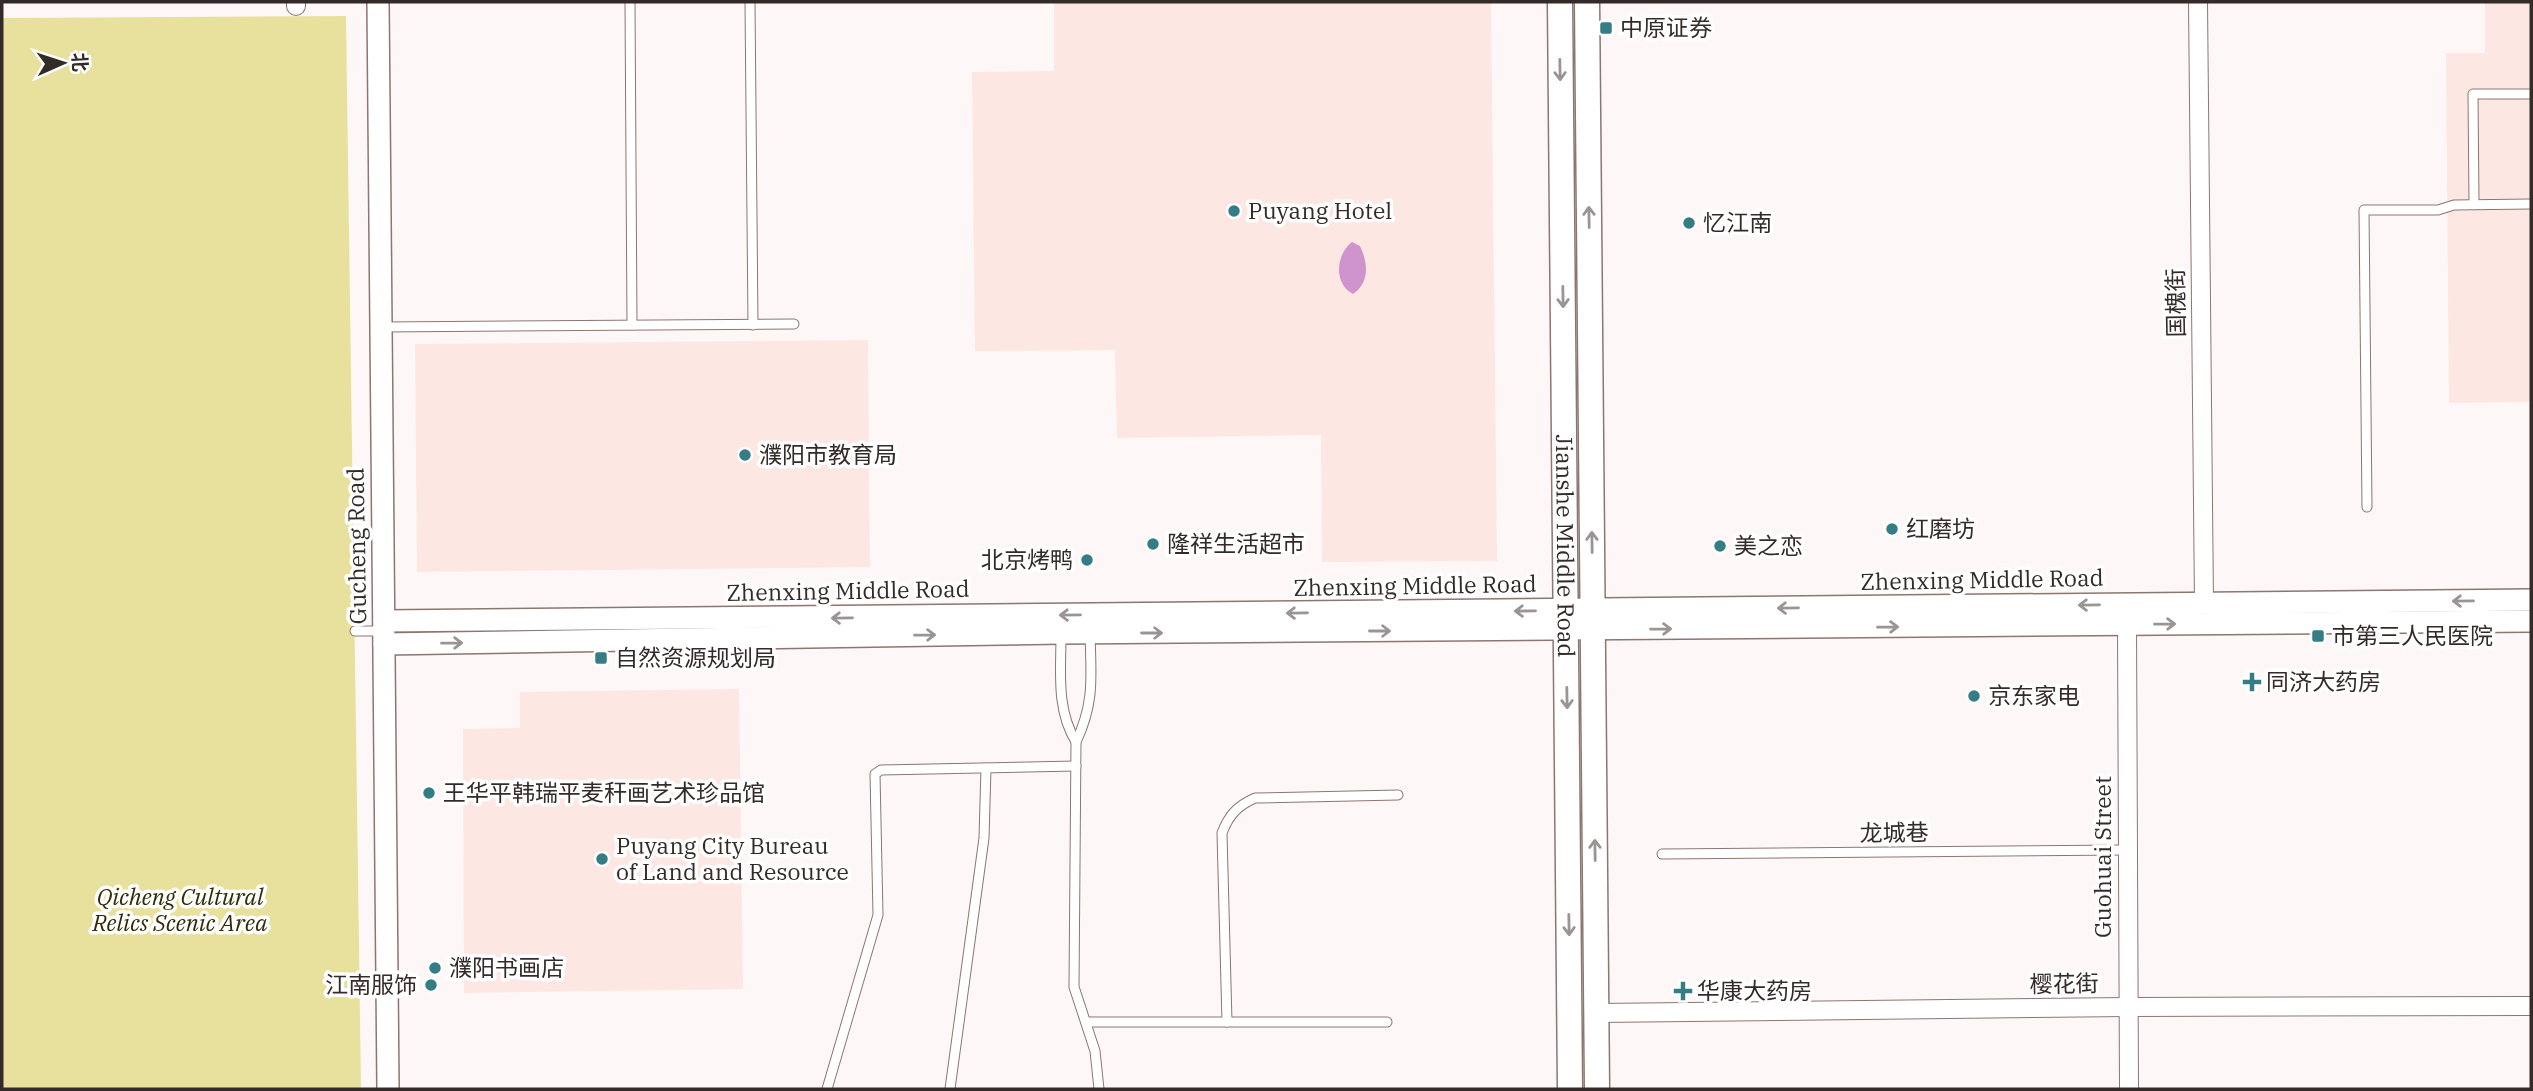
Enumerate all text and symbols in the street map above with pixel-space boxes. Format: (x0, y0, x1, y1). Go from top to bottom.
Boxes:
place label: 中原证券 (1620, 12, 1712, 42)
marker: 中原证券 (1598, 20, 1614, 36)
north arrow (28, 28, 98, 98)
text: 北 (67, 52, 92, 72)
one-way arrow (1553, 58, 1567, 81)
place label: Puyang Hotel (1248, 195, 1392, 225)
marker: Puyang Hotel (1226, 203, 1242, 219)
one-way arrow (1582, 206, 1596, 229)
place label: 忆江南 (1703, 207, 1772, 237)
marker: 忆江南 (1681, 215, 1697, 231)
street label: 国槐街 (2159, 268, 2191, 338)
one-way arrow (1556, 286, 1570, 309)
street label: Jianshe Middle Road (1550, 434, 1582, 658)
place label: 濮阳市教育局 (759, 439, 897, 469)
marker: 濮阳市教育局 (737, 447, 753, 463)
street label: Gucheng Road (340, 467, 372, 625)
place label: 红磨坊 (1906, 513, 1975, 543)
marker: 红磨坊 (1884, 521, 1900, 537)
place label: 隆祥生活超市 (1167, 528, 1305, 558)
place label: 美之恋 (1734, 530, 1803, 560)
one-way arrow (1585, 531, 1599, 554)
marker: 隆祥生活超市 (1145, 536, 1161, 552)
marker: 美之恋 (1712, 538, 1728, 554)
place label: 北京烤鸭 (981, 544, 1073, 574)
marker: 北京烤鸭 (1079, 552, 1095, 568)
street label: Zhenxing Middle Road (1860, 562, 2104, 596)
street label: Zhenxing Middle Road (1293, 568, 1537, 602)
street label: Zhenxing Middle Road (726, 573, 970, 607)
one-way arrow (2452, 594, 2475, 608)
one-way arrow (2077, 598, 2100, 612)
one-way arrow (1776, 601, 1799, 615)
one-way arrow (1513, 604, 1536, 618)
one-way arrow (1286, 606, 1309, 620)
one-way arrow (1058, 608, 1081, 622)
one-way arrow (831, 611, 854, 624)
one-way arrow (2153, 618, 2176, 631)
one-way arrow (1877, 620, 1900, 634)
place label: 市第三人民医院 (2332, 620, 2493, 650)
one-way arrow (1649, 622, 1672, 636)
one-way arrow (1368, 624, 1391, 638)
one-way arrow (1141, 626, 1164, 640)
one-way arrow (913, 628, 936, 642)
marker: 市第三人民医院 (2310, 628, 2326, 644)
one-way arrow (441, 636, 464, 649)
place label: 自然资源规划局 (615, 642, 776, 672)
marker: 自然资源规划局 (593, 650, 609, 666)
place label: 同济大药房 (2266, 666, 2381, 696)
marker: 同济大药房 (2244, 674, 2260, 690)
place label: 京东家电 (1988, 680, 2080, 710)
one-way arrow (1560, 686, 1574, 709)
marker: 京东家电 (1966, 688, 1982, 704)
street label: Guohuai Street (2087, 776, 2117, 938)
place label: 王华平韩瑞平麦秆画艺术珍品馆 (443, 777, 765, 807)
marker: 王华平韩瑞平麦秆画艺术珍品馆 (421, 785, 437, 801)
street label: 龙城巷 (1859, 816, 1929, 848)
place label: Puyang City Bureau of Land and Resource (616, 830, 849, 886)
one-way arrow (1588, 838, 1602, 861)
marker: Puyang City Bureau of Land and Resource (594, 851, 610, 867)
park label: Qicheng Cultural Relics Scenic Area (91, 881, 268, 937)
one-way arrow (1562, 913, 1576, 936)
place label: 濮阳书画店 (449, 952, 564, 982)
marker: 濮阳书画店 (427, 960, 443, 976)
street label: 樱花街 (2029, 967, 2099, 999)
place label: 江南服饰 (325, 969, 417, 999)
place label: 华康大药房 (1697, 975, 1812, 1005)
marker: 江南服饰 (423, 977, 439, 993)
marker: 华康大药房 (1675, 983, 1691, 999)

